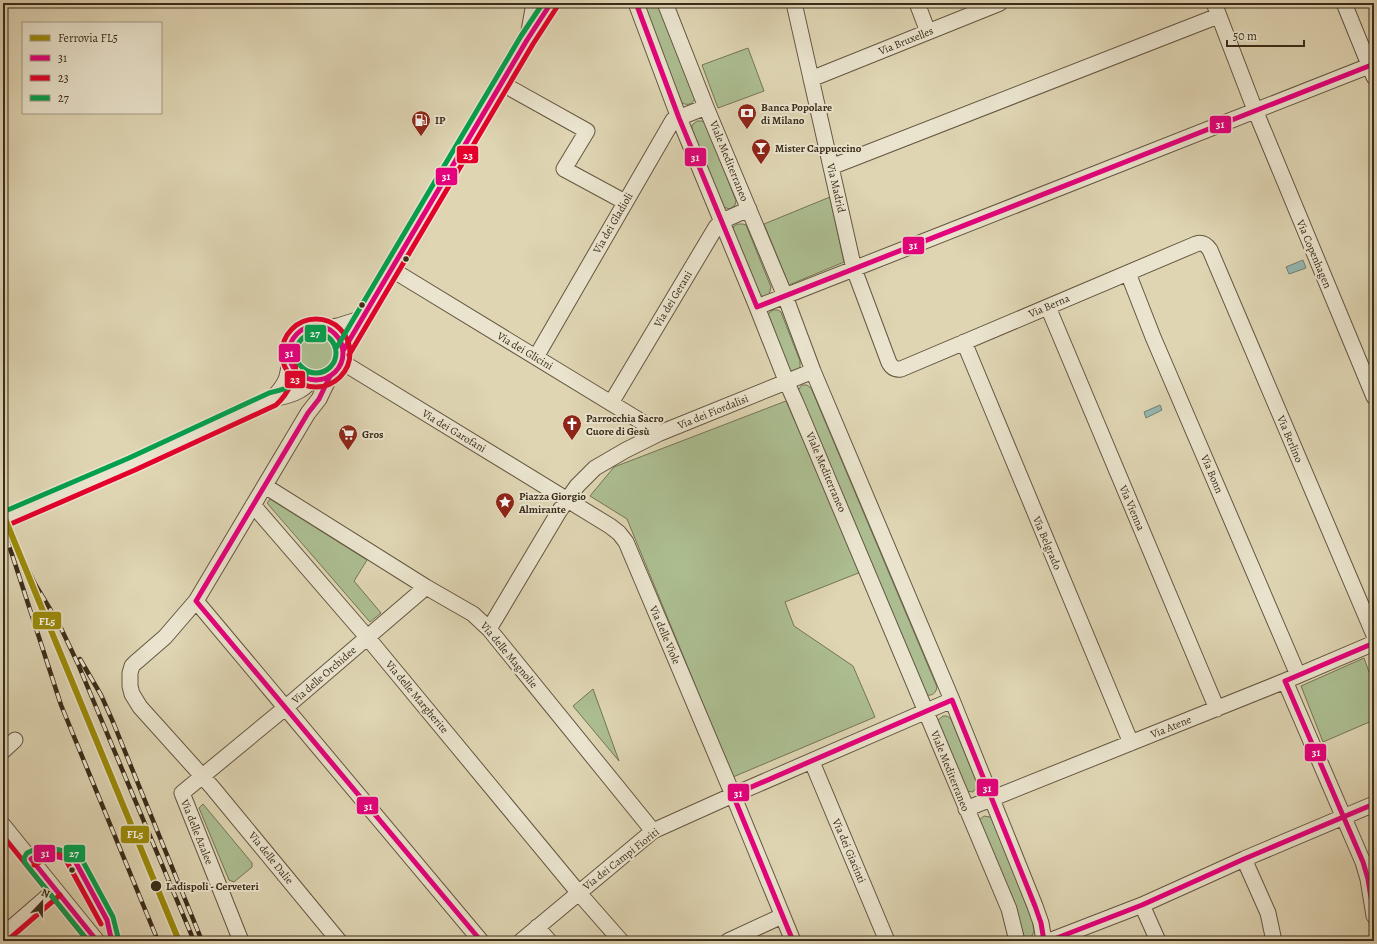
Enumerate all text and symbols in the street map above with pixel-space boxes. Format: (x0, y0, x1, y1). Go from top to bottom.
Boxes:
legend (22, 22, 162, 114)
scale bar (1227, 22, 1304, 48)
street label: Via Bruxelles (875, 23, 936, 59)
text: 50 m (1233, 28, 1257, 44)
text: Ferrovia FL5 (58, 30, 118, 46)
text: 31 (58, 50, 67, 66)
text: 23 (58, 70, 69, 86)
text: 27 (58, 90, 70, 106)
place label: Banca Popolare di Milano (761, 100, 832, 128)
bank icon: Banca Popolare di Milano (736, 102, 758, 130)
fuel station icon: IP (410, 109, 432, 137)
place label: IP (435, 113, 446, 128)
line badge: 31 (1209, 115, 1232, 134)
text: 31 (1216, 117, 1224, 132)
street label: Viale Mediterraneo (706, 118, 752, 204)
bar icon: Mister Cappuccino (750, 137, 772, 165)
place label: Mister Cappuccino (775, 141, 862, 156)
line badge: 23 (456, 145, 479, 164)
line badge: 31 (684, 147, 707, 167)
text: 23 (463, 148, 473, 163)
text: 31 (691, 150, 699, 165)
street label: Via Madrid (823, 161, 849, 214)
line badge: 31 (435, 167, 458, 186)
text: 31 (442, 169, 450, 184)
street label: Via dei Gladioli (589, 190, 637, 257)
street label: Via Copenhagen (1292, 217, 1335, 291)
line badge: 31 (902, 236, 925, 255)
text: 31 (909, 238, 917, 253)
unlabelled marker (401, 254, 411, 264)
street label: Via dei Gerani (650, 268, 696, 331)
street label: Via Berna (1025, 290, 1073, 322)
unlabelled marker (357, 300, 367, 310)
line badge: 27 (304, 324, 327, 343)
text: 27 (310, 326, 320, 341)
street label: Via dei Glicini (493, 328, 556, 374)
line badge: 31 (278, 343, 301, 363)
text: 31 (285, 346, 293, 361)
line badge: 23 (284, 370, 306, 389)
text: 23 (290, 372, 300, 387)
street label: Via dei Fiordalisi (674, 391, 751, 433)
street label: Via dei Garofani (418, 405, 489, 456)
place label: Parrocchia Sacro Cuore di Gesù (586, 411, 664, 439)
street label: Via Berlino (1273, 412, 1307, 465)
church icon: Parrocchia Sacro Cuore di Gesù (561, 413, 583, 441)
supermarket icon: Gros (337, 423, 359, 451)
place label: Gros (362, 427, 384, 442)
street label: Viale Mediterraneo (802, 429, 850, 515)
street label: Via Bonn (1197, 451, 1227, 496)
street label: Via Vienna (1115, 482, 1149, 534)
place label: Piazza Giorgio Almirante (518, 489, 586, 517)
place icon: Piazza Giorgio Almirante (494, 491, 516, 519)
street label: Via Belgrado (1029, 513, 1065, 573)
street label: Via delle Viole (646, 602, 684, 667)
line badge: FL5 (32, 611, 62, 630)
text: FL5 (39, 614, 55, 629)
street label: Via delle Magnolie (476, 618, 541, 691)
street label: Via delle Orchidee (288, 643, 360, 708)
street label: Via delle Margherite (381, 657, 452, 737)
street label: Via Atene (1148, 712, 1194, 742)
street label: Viale Mediterraneo (927, 728, 973, 814)
line badge: 31 (1304, 743, 1327, 762)
text: 31 (1312, 745, 1320, 760)
line badge: 31 (976, 778, 999, 797)
text: 31 (983, 781, 991, 796)
line badge: 31 (727, 783, 750, 802)
text: 31 (734, 786, 742, 801)
street label: Via delle Azalee (177, 796, 217, 867)
line badge: 31 (356, 796, 379, 815)
text: 31 (364, 799, 372, 814)
street label: Via dei Giacinti (828, 816, 869, 886)
street label: Via dei Campi Fioriti (579, 824, 662, 894)
line badge: FL5 (120, 825, 150, 844)
text: FL5 (127, 827, 143, 842)
street label: Via delle Dalie (245, 828, 297, 887)
line badge: 31 (33, 844, 56, 863)
line badge: 27 (63, 844, 86, 863)
text: 31 (41, 846, 49, 861)
text: 27 (69, 846, 79, 861)
unlabelled marker (67, 865, 77, 875)
marker: Ladispoli - Cerveteri (149, 879, 163, 893)
place label: Ladispoli - Cerveteri (166, 879, 259, 894)
north arrow (22, 882, 62, 922)
text: N (39, 885, 52, 902)

